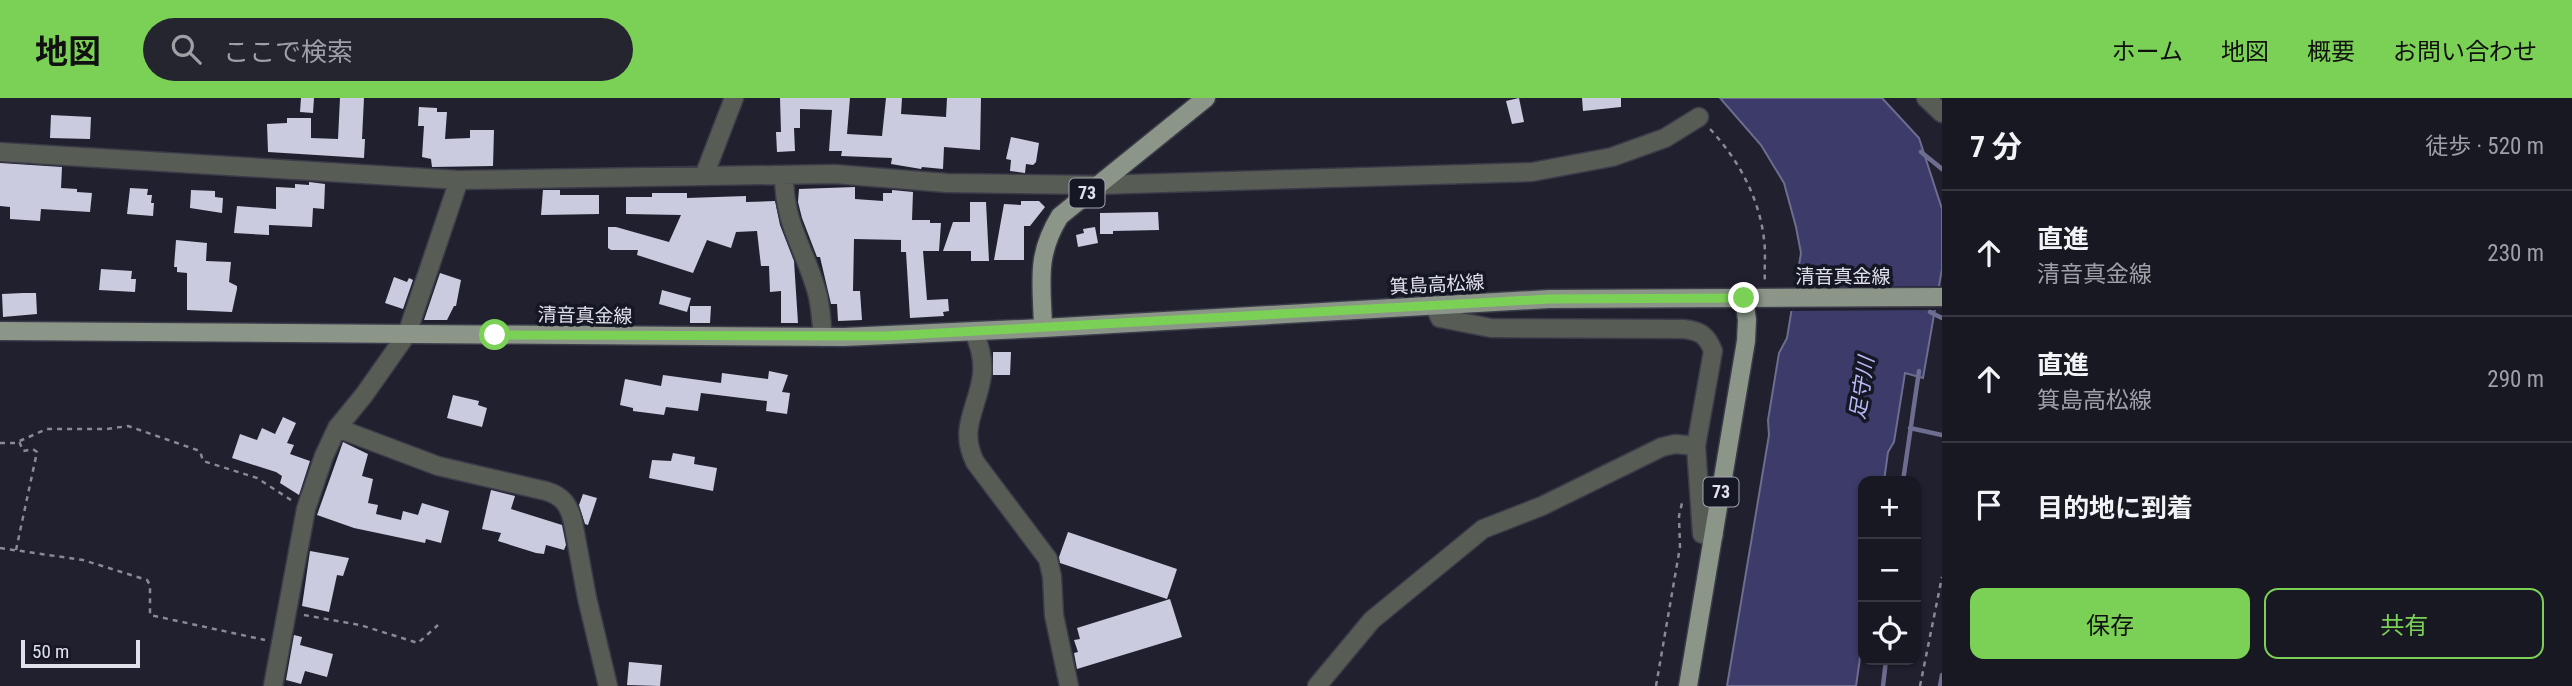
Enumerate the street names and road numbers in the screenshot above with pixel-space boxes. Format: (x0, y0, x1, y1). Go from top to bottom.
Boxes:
road number: 73 (1070, 178, 1104, 208)
street label: 清音真金線 (1795, 265, 1891, 288)
street label: 箕島高松線 (1389, 271, 1485, 298)
street label: 清音真金線 (537, 303, 633, 328)
road number: 73 (1704, 478, 1738, 506)

